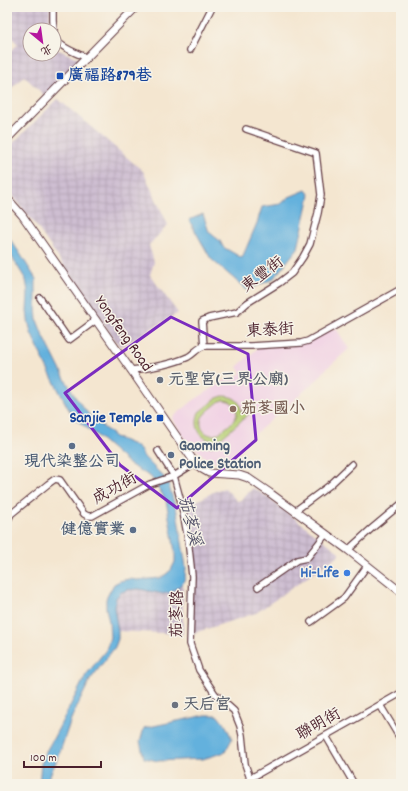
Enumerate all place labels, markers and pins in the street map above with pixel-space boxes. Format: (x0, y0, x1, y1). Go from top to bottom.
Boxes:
place label: 廣福路879巷 (68, 65, 153, 88)
marker: 廣福路879巷 (55, 71, 65, 81)
place label: 元聖宮(三界公廟) (168, 369, 288, 392)
marker: 元聖宮(三界公廟) (155, 375, 165, 385)
place label: 茄苳國小 (241, 398, 305, 421)
marker: 茄苳國小 (228, 404, 238, 414)
place label: Sanjie Temple (70, 407, 152, 430)
marker: Sanjie Temple (155, 413, 165, 423)
place label: Gaoming Police Station (179, 435, 261, 476)
marker: 現代染整公司 (67, 441, 77, 451)
marker: Gaoming Police Station (166, 450, 176, 460)
place label: 現代染整公司 (24, 451, 120, 474)
place label: 健億實業 (61, 519, 125, 542)
marker: 健億實業 (128, 525, 138, 535)
place label: Hi-Life (300, 562, 339, 585)
marker: Hi-Life (342, 568, 352, 578)
place label: 天后宮 (183, 694, 231, 717)
marker: 天后宮 (170, 700, 180, 710)

